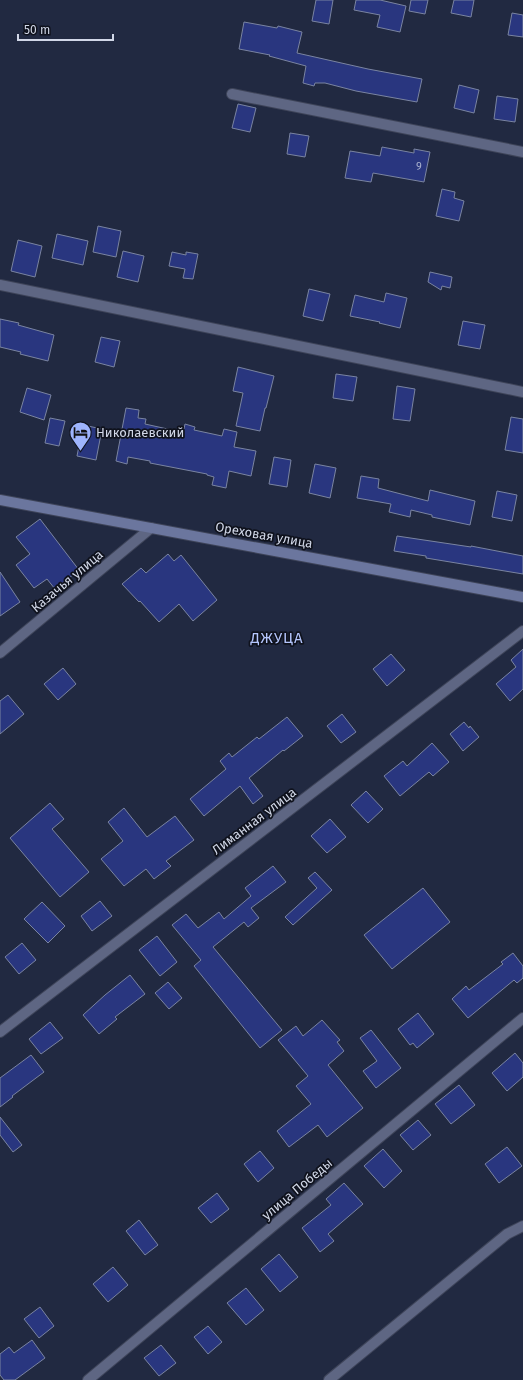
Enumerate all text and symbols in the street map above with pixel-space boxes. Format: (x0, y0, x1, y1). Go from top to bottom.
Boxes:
scale bar (18, 16, 113, 42)
text: 50 m (24, 23, 50, 37)
house number: 9 (416, 160, 422, 173)
hotel icon: Николаевский (67, 419, 93, 452)
place label: Николаевский (96, 425, 184, 440)
street label: Ореховая улица (214, 519, 314, 551)
street label: Казачья улица (28, 547, 106, 615)
district label: ДЖУЦА (249, 629, 304, 647)
street label: Лиманная улица (209, 784, 299, 858)
street label: улица Победы (259, 1155, 335, 1223)

